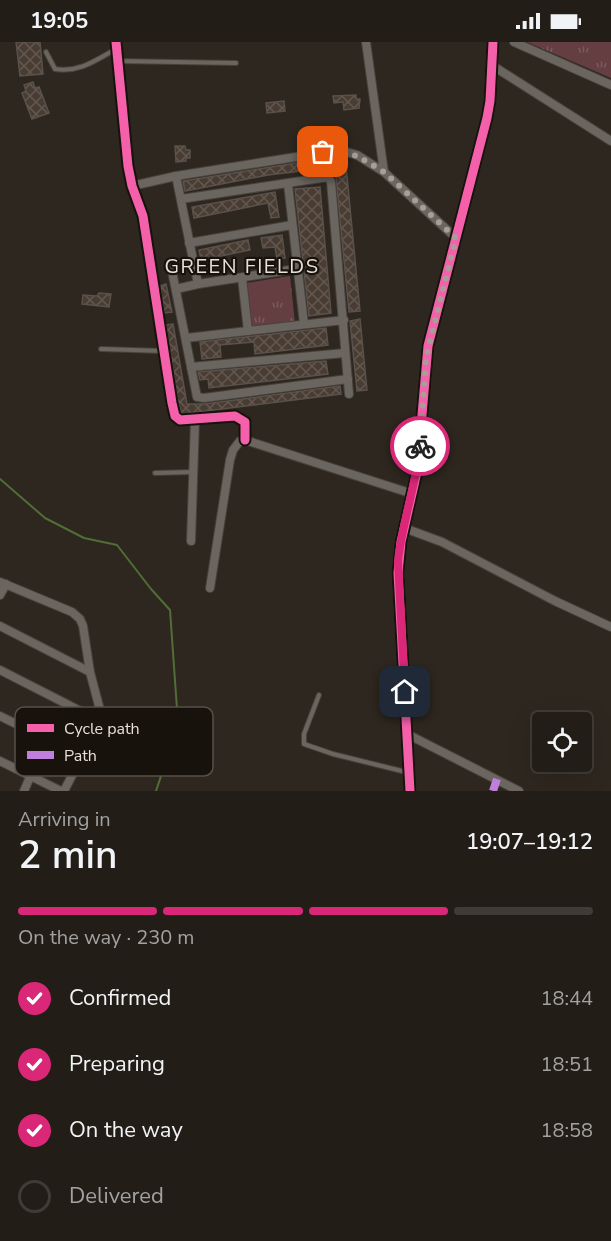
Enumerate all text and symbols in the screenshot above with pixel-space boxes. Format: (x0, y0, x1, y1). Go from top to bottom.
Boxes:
text: 19:05 (30, 6, 88, 36)
pin (297, 126, 348, 177)
icon: bag (306, 135, 339, 168)
district label: GREEN FIELDS (165, 253, 319, 280)
courier (390, 416, 450, 476)
icon: bike (404, 430, 437, 463)
pin (379, 666, 430, 717)
icon: home (388, 675, 421, 708)
legend (15, 707, 213, 776)
map controls (532, 712, 592, 772)
button: locate (532, 712, 592, 772)
text: Cycle path (64, 718, 140, 740)
text: Path (64, 745, 97, 767)
text: Arriving in (18, 806, 111, 833)
text: 19:07–19:12 (466, 827, 593, 857)
text: 2 min (18, 829, 117, 882)
text: On the way · 230 m (18, 924, 194, 951)
icon: check (18, 982, 51, 1015)
text: Confirmed (69, 983, 171, 1013)
text: 18:44 (540, 985, 593, 1012)
icon: check (18, 1048, 51, 1081)
text: Preparing (69, 1049, 165, 1079)
text: 18:51 (540, 1051, 593, 1078)
icon: check (18, 1114, 51, 1147)
text: On the way (69, 1115, 183, 1145)
text: 18:58 (540, 1117, 593, 1144)
text: Delivered (69, 1181, 164, 1211)

